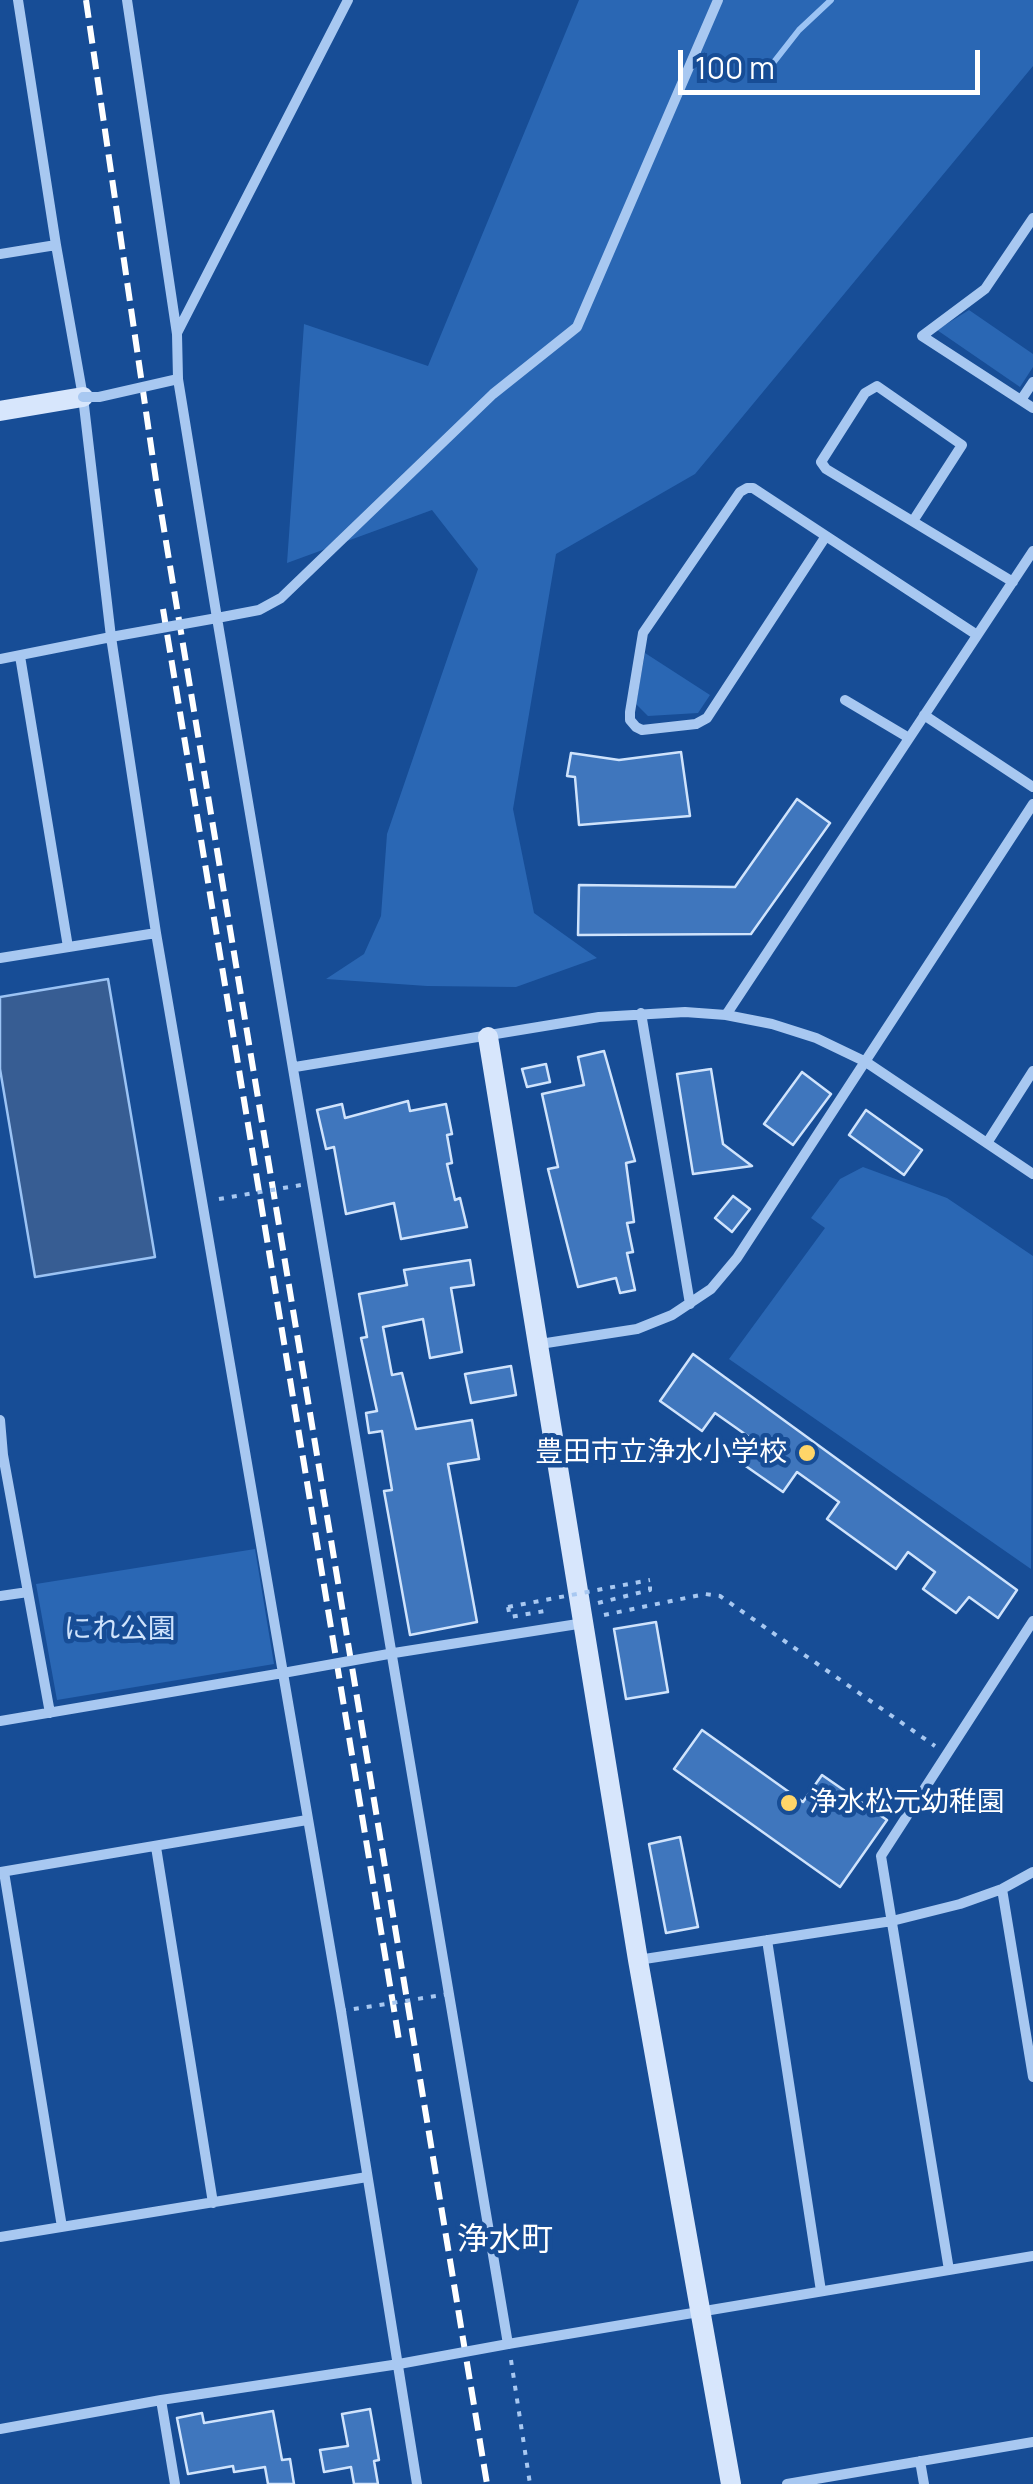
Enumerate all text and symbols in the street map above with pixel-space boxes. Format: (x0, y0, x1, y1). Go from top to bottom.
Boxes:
scale bar (683, 30, 986, 92)
text: 100 m (695, 47, 775, 88)
place label: 豊田市立浄水小学校 (535, 1436, 787, 1470)
marker: 豊田市立浄水小学校 (796, 1442, 818, 1464)
park label: にれ公園 (64, 1613, 176, 1647)
place label: 浄水松元幼稚園 (809, 1786, 1005, 1820)
marker: 浄水松元幼稚園 (778, 1792, 800, 1814)
district label: 浄水町 (457, 2222, 553, 2260)

